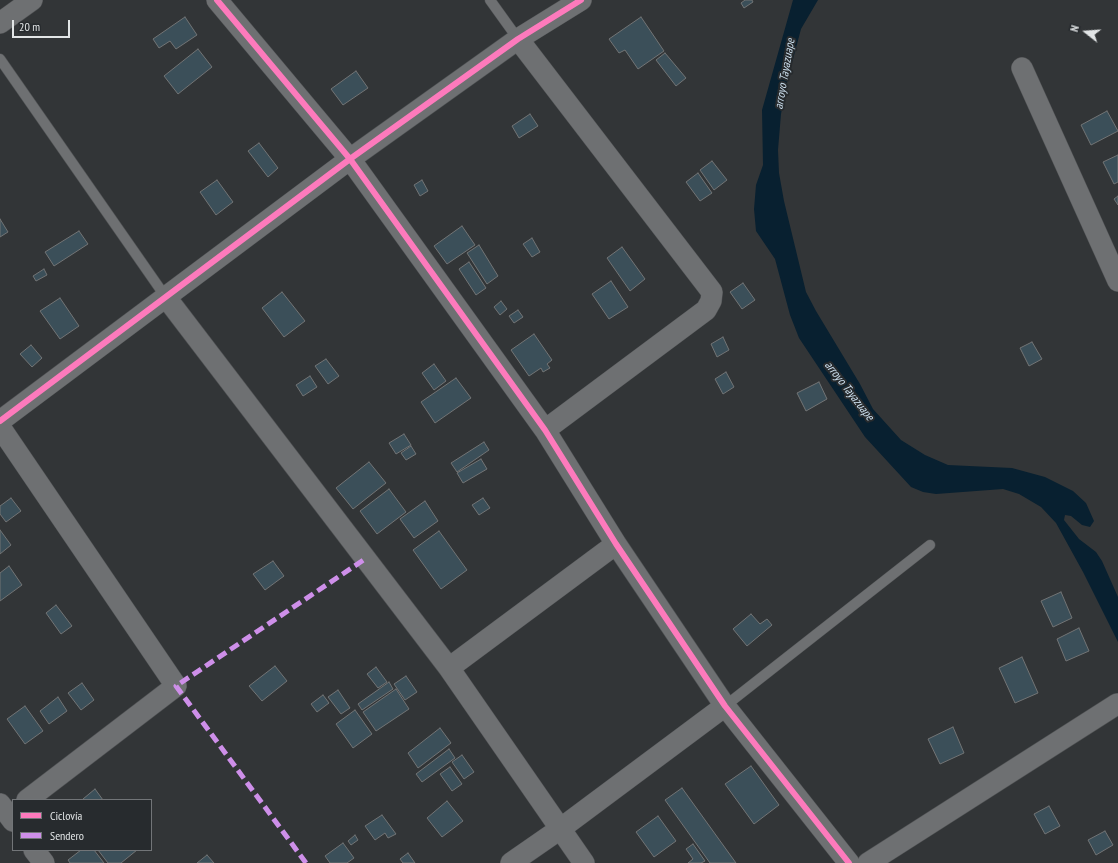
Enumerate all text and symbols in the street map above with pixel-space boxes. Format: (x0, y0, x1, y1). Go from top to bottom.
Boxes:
scale bar (14, 12, 72, 38)
north arrow (1066, 12, 1106, 52)
text: 20 m (19, 19, 40, 34)
text: N (1067, 24, 1082, 33)
water label: arroyo Tayazuape (772, 37, 798, 111)
water label: arroyo Tayazuape (821, 358, 877, 424)
legend (12, 799, 152, 851)
text: Ciclovía (50, 808, 82, 823)
text: Sendero (50, 828, 84, 843)

